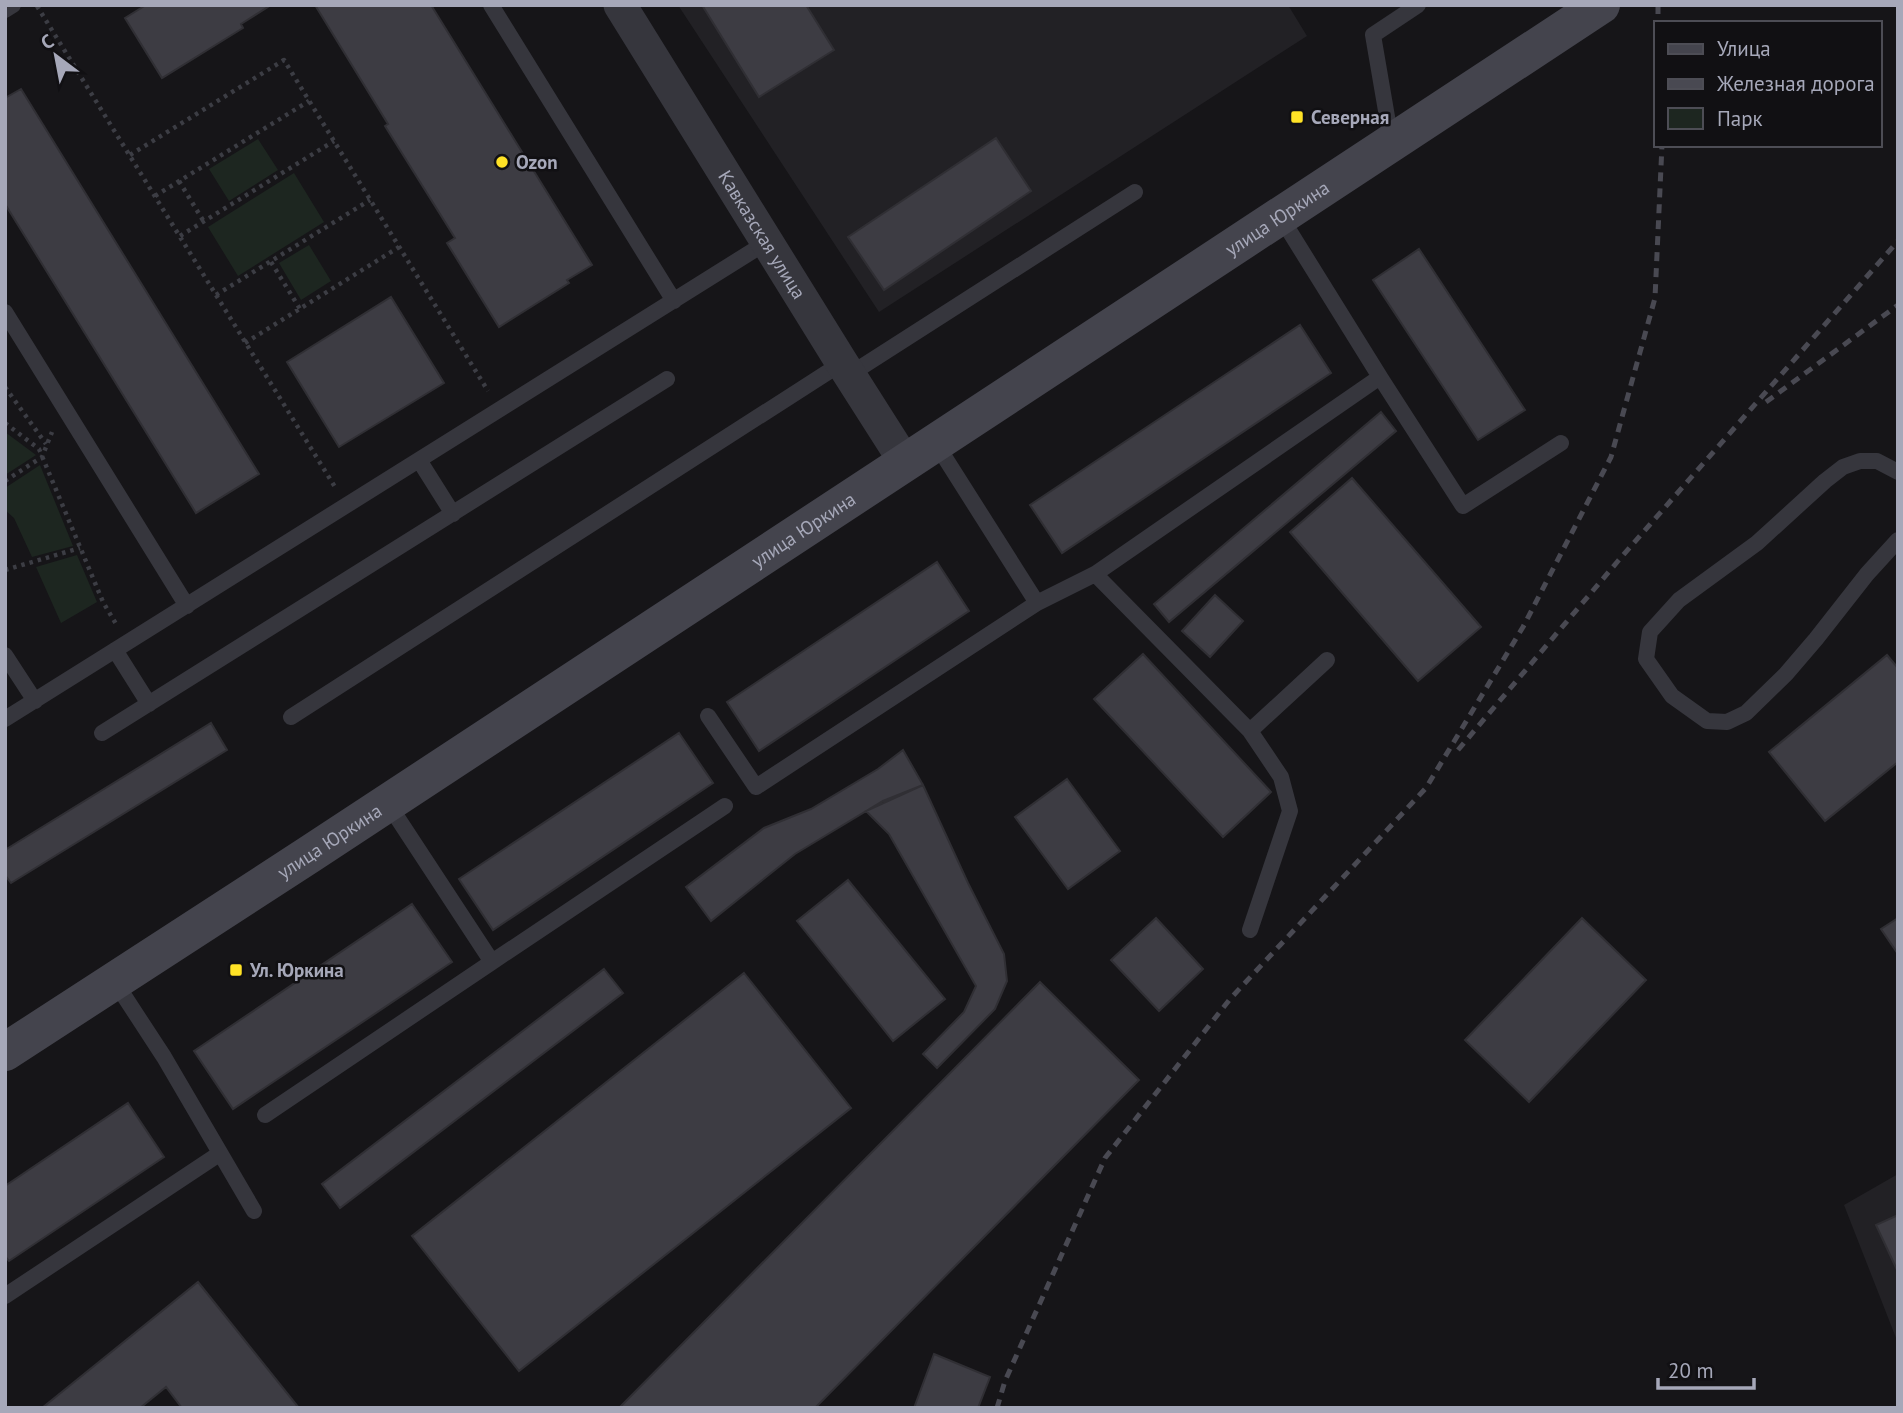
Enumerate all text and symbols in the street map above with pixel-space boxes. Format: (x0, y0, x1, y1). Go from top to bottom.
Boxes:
north arrow (21, 21, 91, 91)
legend (1654, 21, 1882, 147)
text: С (36, 28, 58, 55)
text: Улица (1717, 35, 1771, 62)
text: Железная дорога (1716, 70, 1875, 97)
place label: Северная (1311, 105, 1389, 129)
text: Парк (1717, 105, 1763, 132)
marker: Северная (1289, 109, 1305, 125)
place label: Ozon (516, 150, 558, 174)
marker: Ozon (494, 154, 510, 170)
street label: Кавказская улица (713, 166, 811, 303)
street label: улица Юркина (1220, 175, 1334, 261)
street label: улица Юркина (747, 487, 860, 573)
street label: улица Юркина (273, 798, 386, 884)
place label: Ул. Юркина (249, 958, 344, 982)
marker: Ул. Юркина (228, 962, 244, 978)
scale bar (1658, 1346, 1754, 1390)
text: 20 m (1668, 1357, 1714, 1384)

